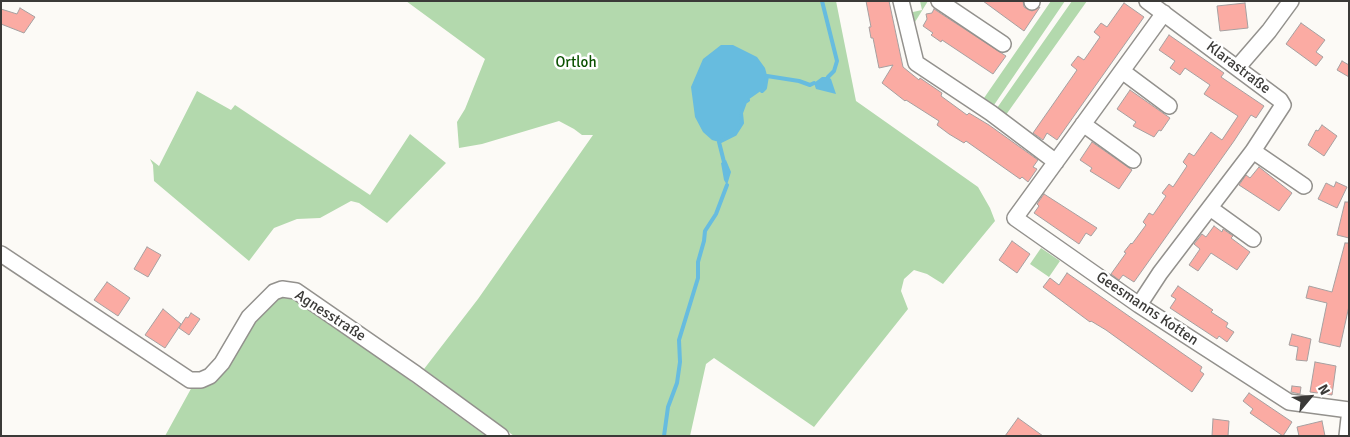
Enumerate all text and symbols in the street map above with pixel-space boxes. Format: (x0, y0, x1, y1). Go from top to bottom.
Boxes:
street label: Klarastraße (1202, 38, 1274, 98)
park label: Ortloh (555, 54, 597, 72)
street label: Geesmanns Kotten (1092, 268, 1202, 350)
street label: Agnesstraße (291, 286, 369, 346)
north arrow (1285, 372, 1335, 422)
text: N (1314, 381, 1333, 398)

